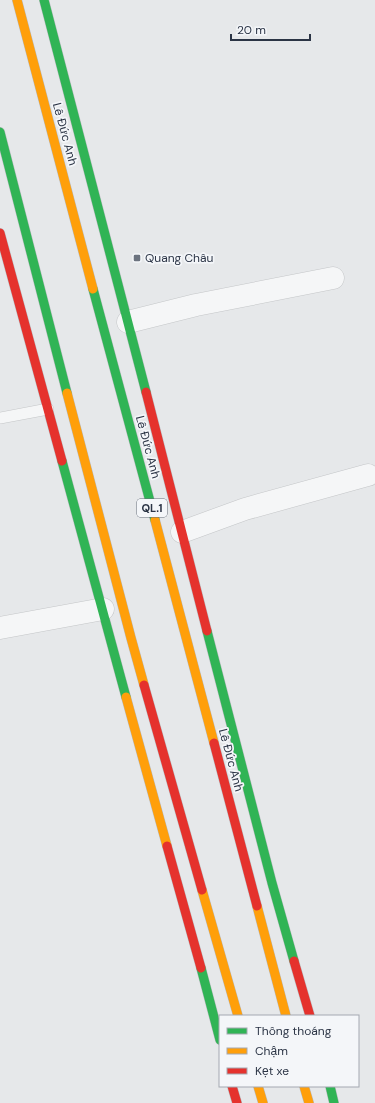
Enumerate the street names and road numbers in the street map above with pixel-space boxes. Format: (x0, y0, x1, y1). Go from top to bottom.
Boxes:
street label: Lê Đức Anh (49, 101, 81, 167)
street label: Lê Đức Anh (132, 414, 164, 480)
road number: QL.1 (137, 499, 167, 517)
street label: Lê Đức Anh (215, 727, 247, 793)

